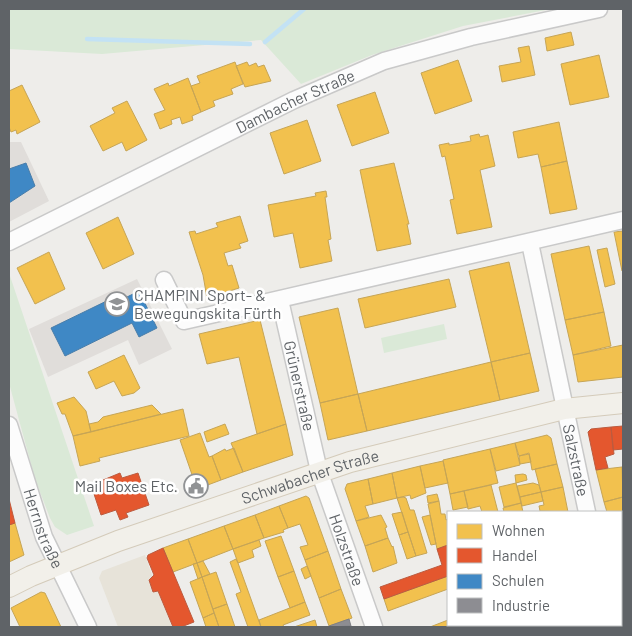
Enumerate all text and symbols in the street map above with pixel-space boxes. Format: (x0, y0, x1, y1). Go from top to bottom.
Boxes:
street label: Dambacher Straße (232, 65, 357, 137)
place label: CHAMPINI Sport- & Bewegungskita Fürth (134, 285, 281, 322)
school or university icon: CHAMPINI Sport- & Bewegungskita Fürth (104, 291, 130, 317)
street label: Grünerstraße (281, 339, 320, 433)
street label: Salzstraße (560, 422, 593, 498)
street label: Schwabacher Straße (239, 445, 381, 507)
public building icon: Mail Boxes Etc. (183, 473, 209, 499)
place label: Mail Boxes Etc. (75, 476, 178, 495)
street label: Herrnstraße (20, 486, 68, 571)
street label: Holzstraße (326, 511, 369, 588)
legend (447, 511, 622, 626)
text: Wohnen (492, 521, 545, 539)
text: Handel (492, 546, 537, 564)
text: Schulen (492, 571, 544, 589)
text: Industrie (492, 596, 550, 614)

